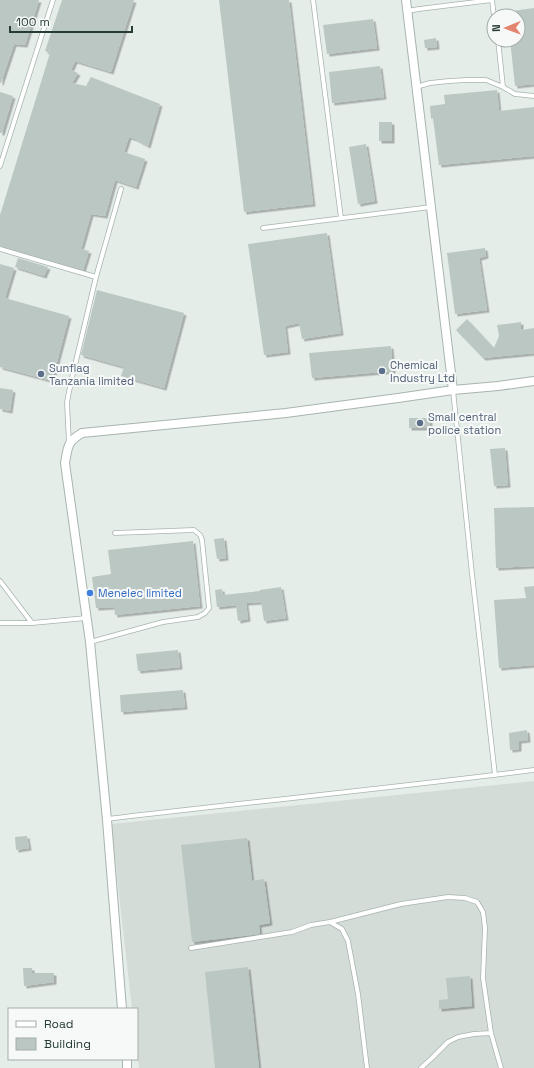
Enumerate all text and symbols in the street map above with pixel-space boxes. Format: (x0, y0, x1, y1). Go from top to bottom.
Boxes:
scale bar (10, 8, 132, 34)
north arrow (486, 8, 526, 48)
text: 100 m (16, 14, 50, 30)
text: N (489, 24, 503, 32)
place label: Chemical Industry Ltd (390, 358, 455, 385)
place label: Sunflag Tanzania limited (49, 361, 134, 388)
marker: Chemical Industry Ltd (377, 366, 387, 376)
marker: Sunflag Tanzania limited (36, 369, 46, 379)
place label: Small central police station (428, 410, 501, 437)
marker: Small central police station (415, 418, 425, 428)
place label: Menelec limited (98, 586, 182, 600)
marker: Menelec limited (85, 588, 95, 598)
legend (8, 1008, 138, 1060)
text: Road (44, 1016, 73, 1032)
text: Building (44, 1036, 91, 1052)

